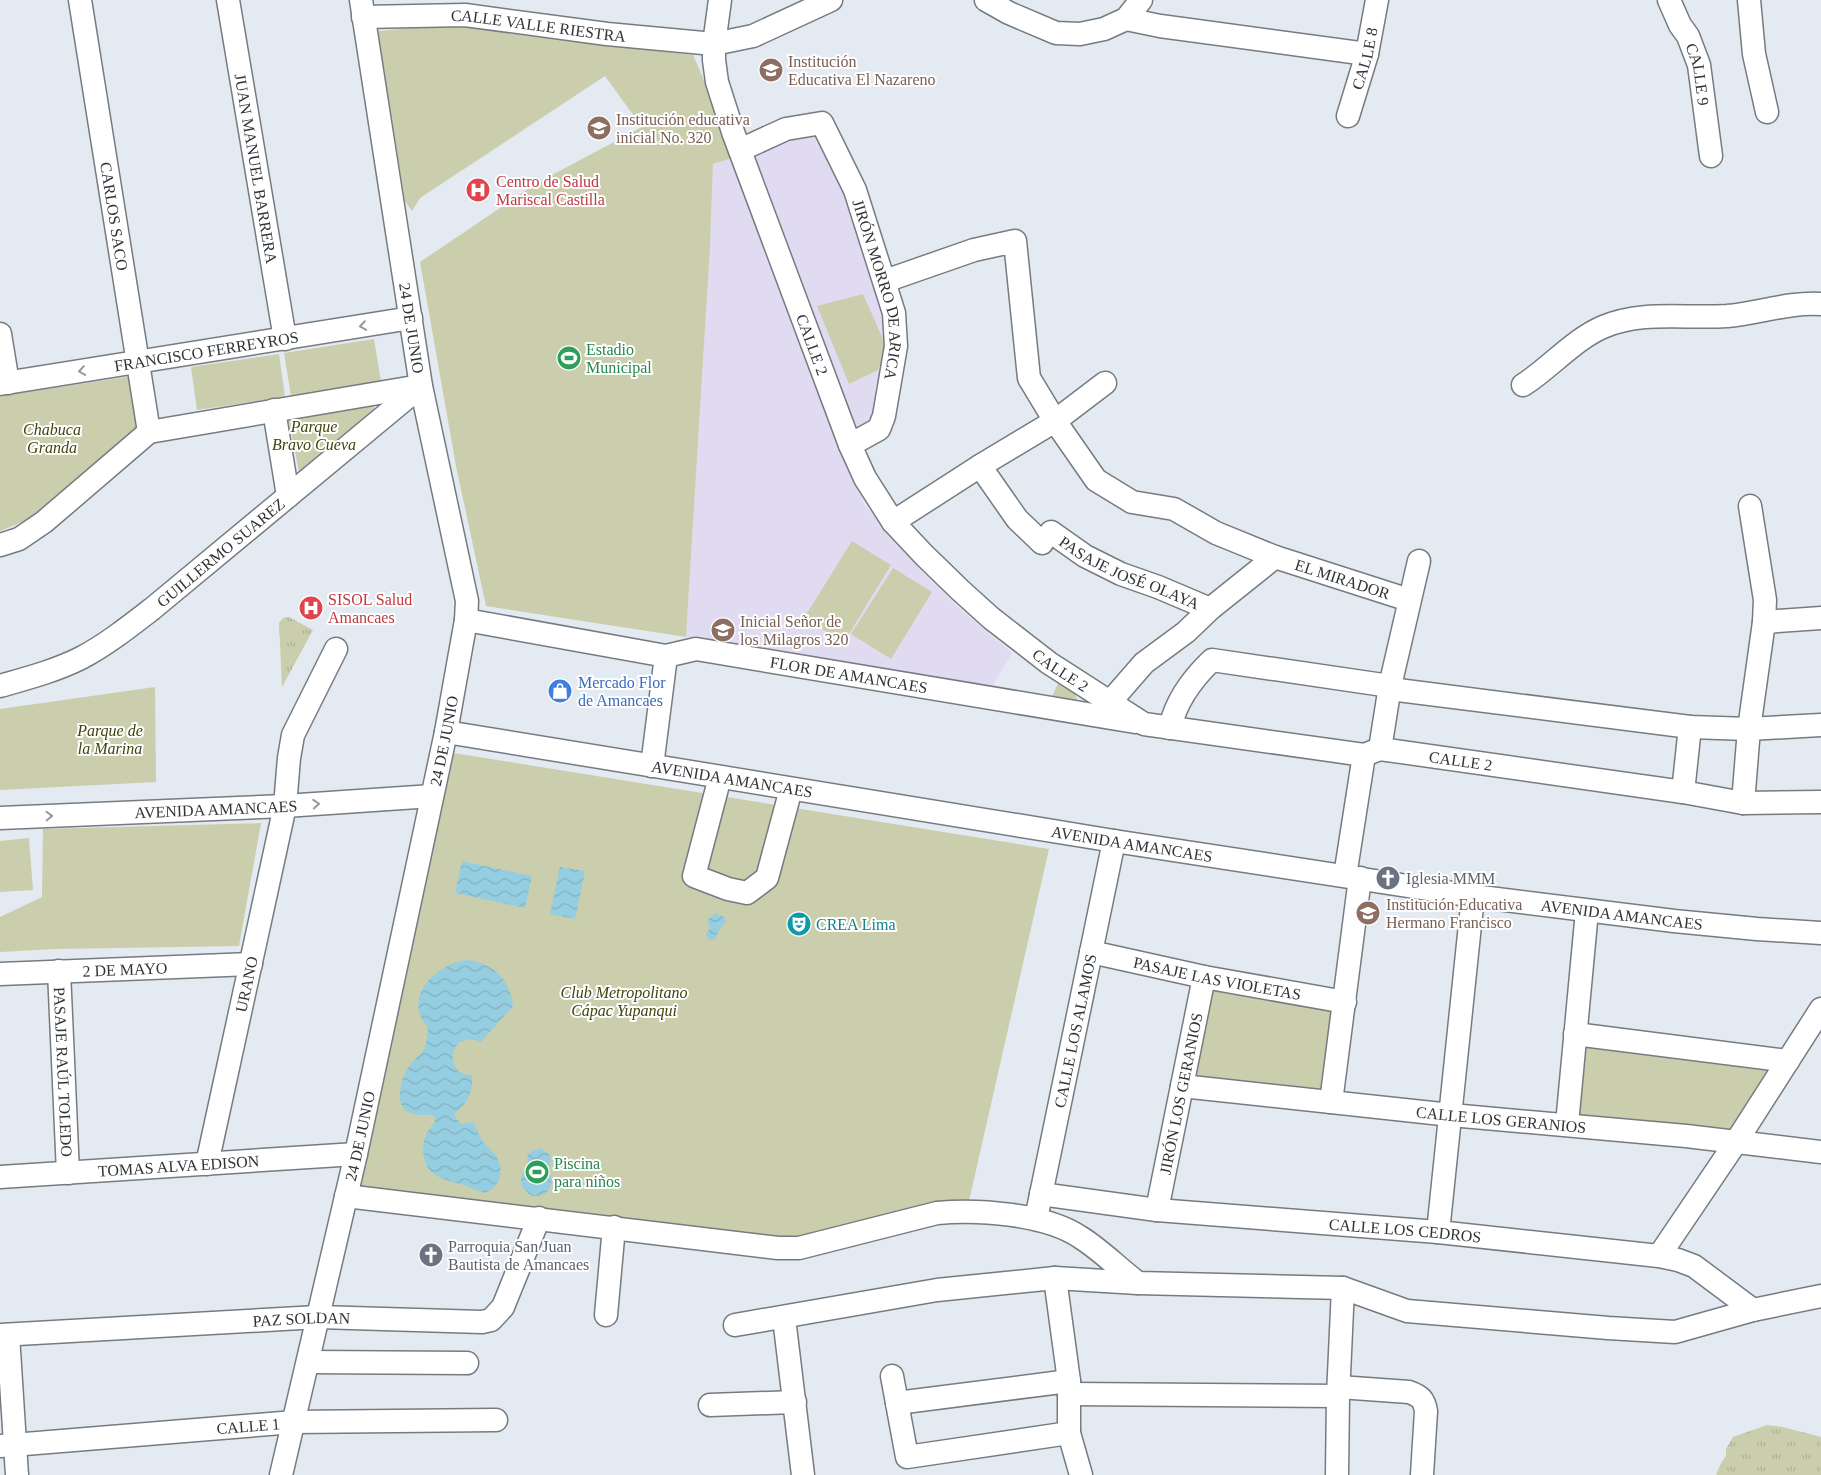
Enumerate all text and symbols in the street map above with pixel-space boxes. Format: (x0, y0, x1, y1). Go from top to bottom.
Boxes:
street label: CALLE VALLE RIESTRA (451, 7, 627, 45)
street label: CALLE 8 (1349, 26, 1381, 92)
street label: CALLE 9 (1683, 41, 1712, 107)
place label: Institución Educativa El Nazareno (788, 53, 935, 88)
school or university icon: Institución Educativa El Nazareno (758, 57, 784, 83)
street label: JUAN MANUEL BARRERA (232, 72, 280, 265)
place label: Institución educativa inicial No. 320 (616, 111, 750, 146)
school or university icon: Institución educativa inicial No. 320 (586, 115, 612, 141)
street label: CARLOS SACO (97, 161, 131, 272)
place label: Centro de Salud Mariscal Castilla (496, 173, 605, 208)
hospital icon: Centro de Salud Mariscal Castilla (465, 177, 491, 203)
street label: JIRÓN MORRO DE ARICA (849, 197, 905, 382)
street label: 24 DE JUNIO (396, 282, 427, 375)
street label: CALLE 2 (793, 312, 831, 377)
one-way arrow (359, 320, 367, 331)
street label: FRANCISCO FERREYROS (113, 328, 300, 375)
place label: Estadio Municipal (586, 341, 652, 377)
sports icon: Estadio Municipal (556, 345, 582, 371)
one-way arrow (77, 365, 85, 376)
park label: Parque Bravo Cueva (272, 418, 356, 453)
park label: Chabuca Granda (23, 421, 81, 456)
street label: GUILLERMO SUAREZ (153, 495, 288, 610)
street label: PASAJE JOSÉ OLAYA (1056, 533, 1202, 613)
street label: EL MIRADOR (1293, 556, 1392, 602)
place label: SISOL Salud Amancaes (328, 591, 412, 626)
hospital icon: SISOL Salud Amancaes (298, 595, 324, 621)
place label: Inicial Señor de los Milagros 320 (740, 613, 848, 649)
school or university icon: Inicial Señor de los Milagros 320 (710, 617, 736, 643)
street label: CALLE 2 (1029, 646, 1092, 695)
street label: FLOR DE AMANCAES (769, 653, 929, 696)
place label: Mercado Flor de Amancaes (578, 674, 666, 709)
shop icon: Mercado Flor de Amancaes (547, 678, 573, 704)
street label: 24 DE JUNIO (427, 695, 461, 788)
park label: Parque de la Marina (76, 722, 143, 757)
street label: CALLE 2 (1428, 748, 1493, 774)
street label: AVENIDA AMANCAES (650, 758, 814, 801)
street label: AVENIDA AMANCAES (134, 797, 298, 821)
one-way arrow (312, 799, 320, 810)
one-way arrow (45, 811, 53, 821)
street label: AVENIDA AMANCAES (1050, 823, 1214, 865)
church icon: Iglesia MMM (1375, 865, 1401, 891)
place label: Iglesia MMM (1406, 870, 1495, 888)
place label: Institución Educativa Hermano Francisco (1386, 896, 1522, 931)
street label: AVENIDA AMANCAES (1540, 897, 1704, 933)
school or university icon: Institución Educativa Hermano Francisco (1355, 900, 1381, 926)
theatre icon: CREA Lima (786, 911, 812, 937)
place label: CREA Lima (816, 916, 896, 933)
street label: CALLE LOS ALAMOS (1051, 952, 1099, 1109)
street label: PASAJE LAS VIOLETAS (1132, 954, 1302, 1003)
street label: URANO (232, 955, 261, 1014)
street label: 2 DE MAYO (82, 959, 168, 980)
park label: Club Metropolitano Cápac Yupanqui (561, 984, 687, 1020)
street label: PASAJE RAÚL TOLEDO (51, 987, 75, 1157)
street label: JIRÓN LOS GERANIOS (1156, 1011, 1206, 1176)
street label: 24 DE JUNIO (342, 1090, 378, 1183)
street label: CALLE LOS GERANIOS (1415, 1103, 1587, 1136)
street label: TOMAS ALVA EDISON (97, 1152, 260, 1180)
place label: Piscina para niños (554, 1155, 620, 1191)
sports icon: Piscina para niños (524, 1159, 550, 1185)
street label: CALLE LOS CEDROS (1328, 1215, 1482, 1246)
place label: Parroquia San Juan Bautista de Amancaes (448, 1238, 589, 1273)
church icon: Parroquia San Juan Bautista de Amancaes (418, 1242, 444, 1268)
street label: PAZ SOLDAN (252, 1309, 351, 1330)
street label: CALLE 1 (216, 1415, 281, 1437)

